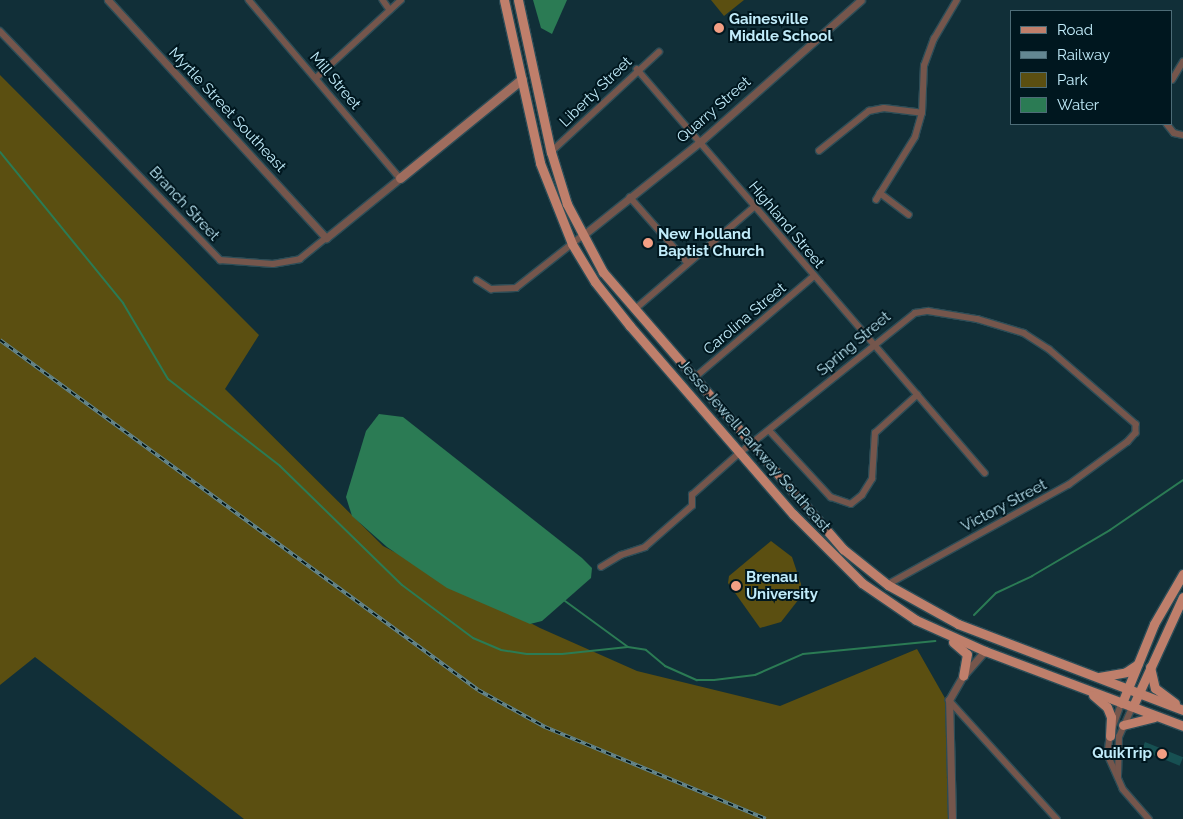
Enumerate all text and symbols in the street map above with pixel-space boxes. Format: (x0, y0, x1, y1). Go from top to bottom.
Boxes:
place label: Gainesville Middle School (729, 10, 832, 45)
legend (1010, 10, 1173, 125)
text: Road (1057, 21, 1093, 39)
marker: Gainesville Middle School (713, 22, 725, 34)
street label: Myrtle Street Southeast (165, 44, 289, 176)
text: Railway (1057, 46, 1110, 64)
street label: Mill Street (306, 48, 364, 114)
street label: Liberty Street (556, 53, 636, 131)
text: Park (1057, 71, 1088, 89)
street label: Quarry Street (673, 73, 755, 147)
text: Water (1057, 96, 1099, 114)
street label: Branch Street (145, 163, 223, 245)
street label: Highland Street (744, 178, 828, 272)
place label: New Holland Baptist Church (658, 225, 764, 260)
marker: New Holland Baptist Church (642, 237, 654, 249)
street label: Carolina Street (700, 279, 790, 359)
street label: Spring Street (814, 308, 894, 380)
street label: Jesse Jewell Parkway Southeast (674, 356, 834, 536)
street label: Victory Street (958, 476, 1050, 536)
place label: Brenau University (746, 568, 818, 603)
marker: Brenau University (730, 580, 742, 592)
place label: QuikTrip (1092, 745, 1152, 763)
marker: QuikTrip (1156, 748, 1168, 760)

